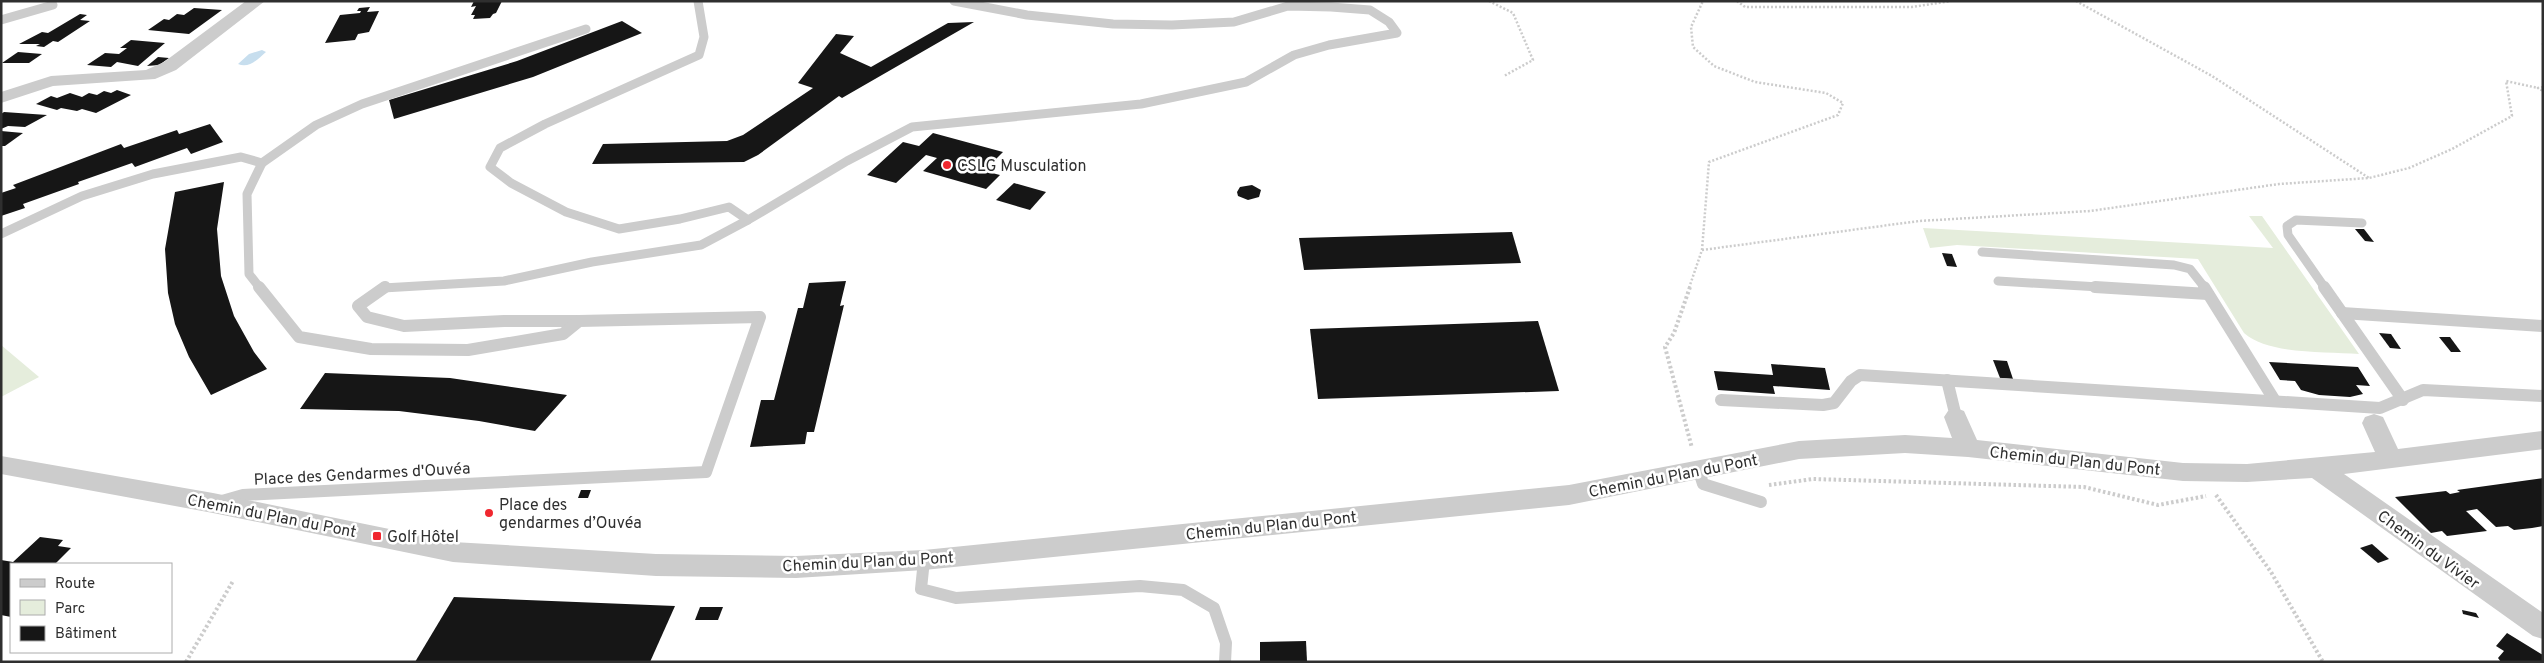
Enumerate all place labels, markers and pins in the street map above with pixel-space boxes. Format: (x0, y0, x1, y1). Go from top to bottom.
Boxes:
place label: CSLG Musculation (957, 157, 1086, 177)
marker: CSLG Musculation (941, 159, 953, 171)
place label: Place des gendarmes d’Ouvéa (499, 496, 642, 534)
marker: Place des gendarmes d’Ouvéa (483, 507, 495, 519)
place label: Golf Hôtel (387, 528, 459, 548)
marker: Golf Hôtel (371, 530, 383, 542)

